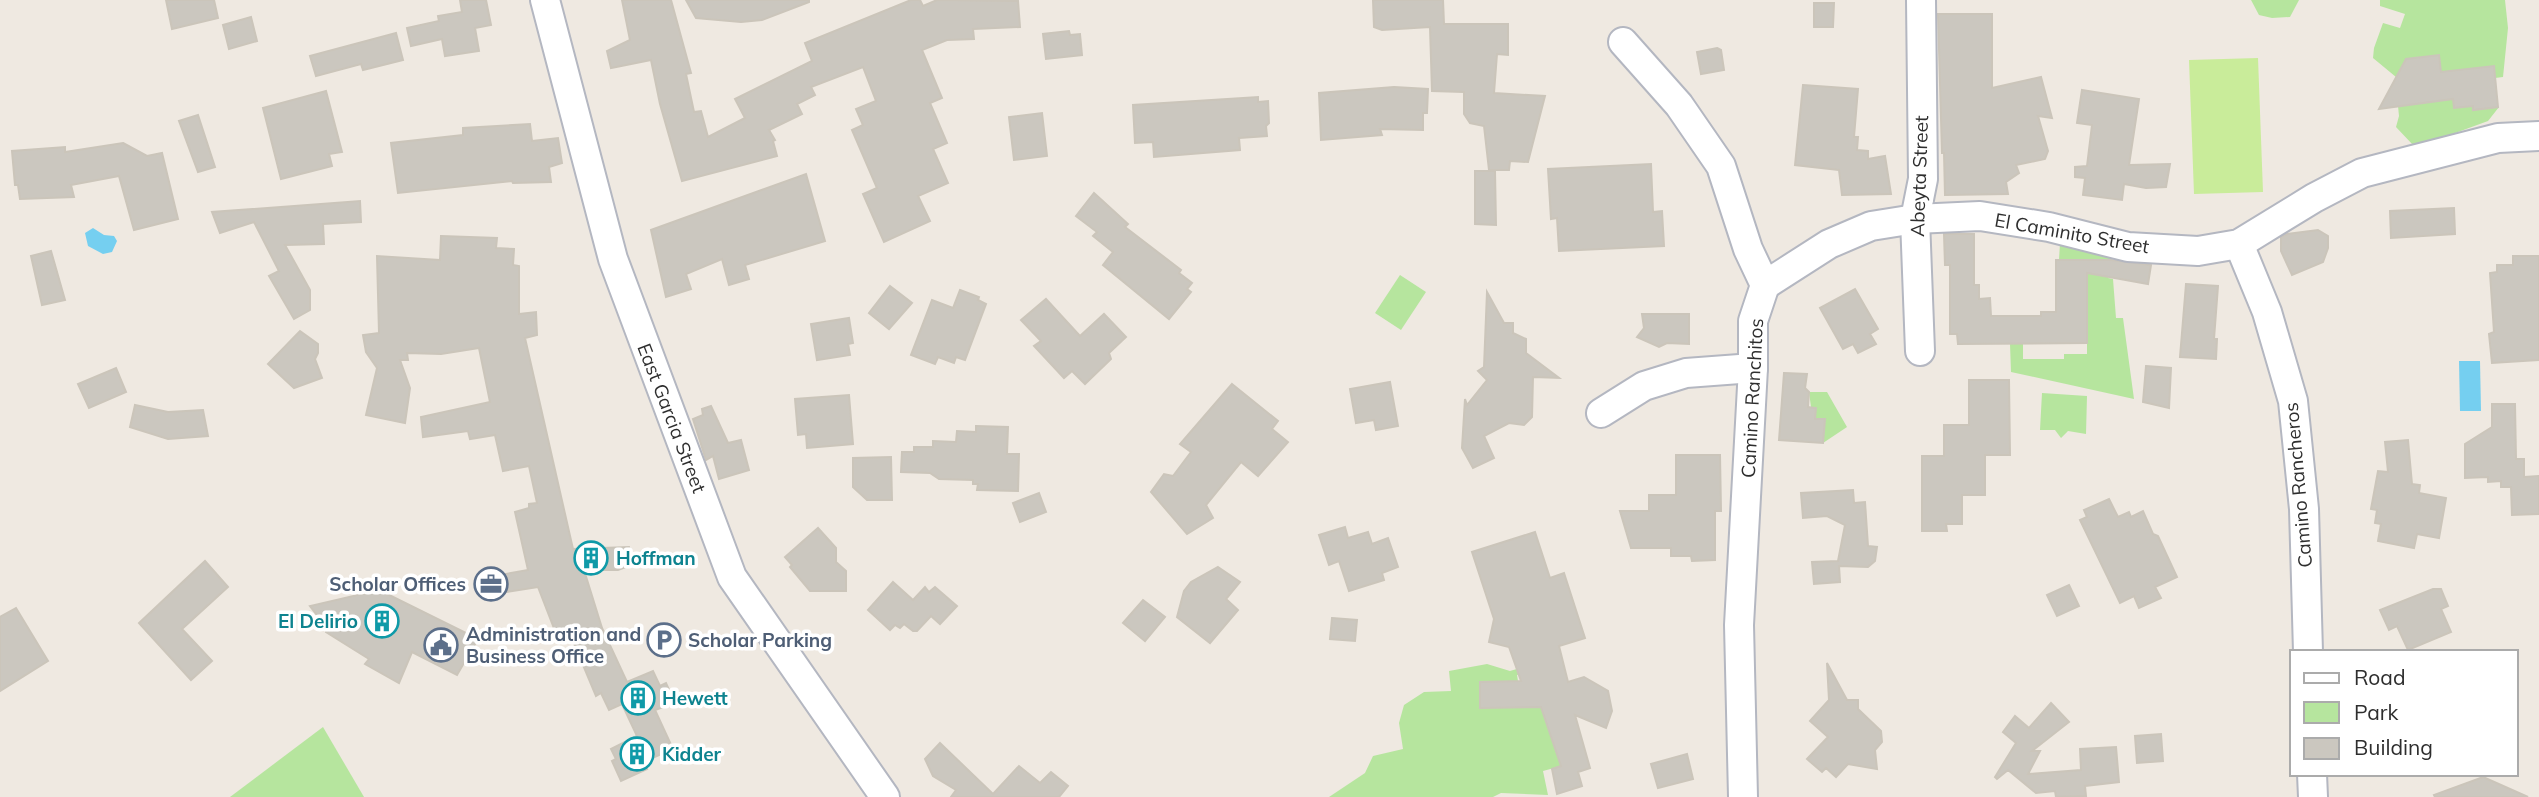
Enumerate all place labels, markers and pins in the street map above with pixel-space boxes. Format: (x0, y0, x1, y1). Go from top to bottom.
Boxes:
building icon: Hoffman (572, 539, 610, 577)
place label: Hoffman (616, 546, 696, 570)
office icon: Scholar Offices (472, 565, 510, 603)
place label: Scholar Offices (329, 572, 466, 596)
building icon: El Delirio (363, 602, 401, 640)
place label: El Delirio (278, 609, 358, 633)
parking icon: Scholar Parking (645, 621, 683, 659)
place label: Administration and Business Office (466, 622, 641, 668)
public building icon: Administration and Business Office (422, 626, 460, 664)
place label: Scholar Parking (688, 628, 832, 652)
building icon: Hewett (619, 679, 657, 717)
place label: Hewett (662, 686, 728, 710)
building icon: Kidder (618, 735, 656, 773)
place label: Kidder (662, 742, 722, 766)

